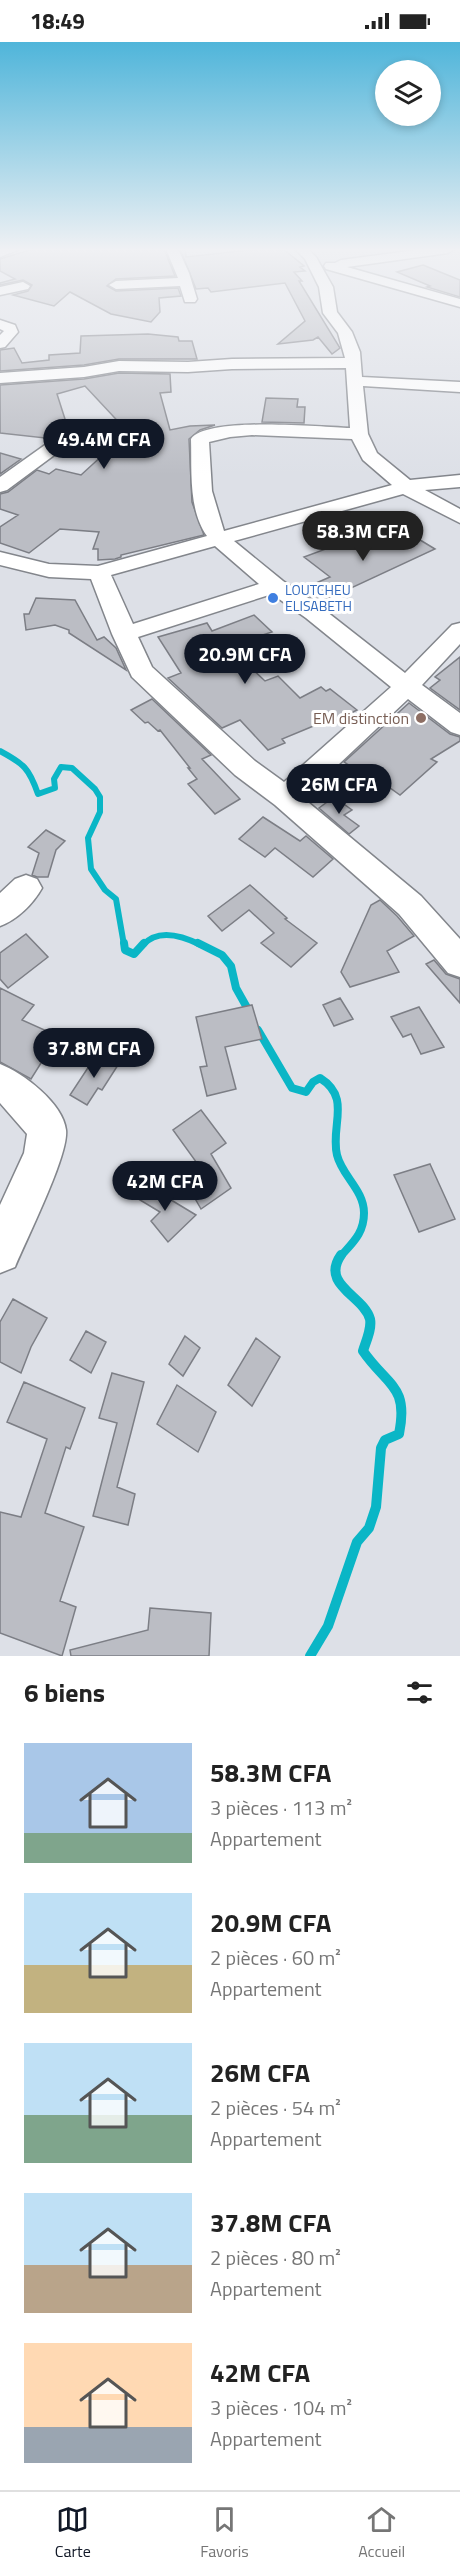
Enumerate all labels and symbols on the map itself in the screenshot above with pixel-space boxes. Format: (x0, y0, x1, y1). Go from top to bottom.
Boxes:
pin: 49.4M CFA (35, 419, 173, 470)
pin: 58.3M CFA (294, 511, 432, 562)
place label: LOUTCHEU ELISABETH (285, 579, 352, 616)
marker: LOUTCHEU ELISABETH (266, 591, 280, 605)
pin: 20.9M CFA (176, 634, 314, 685)
place label: EM distinction (313, 706, 409, 730)
marker: EM distinction (414, 711, 428, 725)
pin: 26M CFA (284, 764, 394, 815)
pin: 37.8M CFA (25, 1028, 163, 1079)
pin: 42M CFA (110, 1161, 220, 1212)

